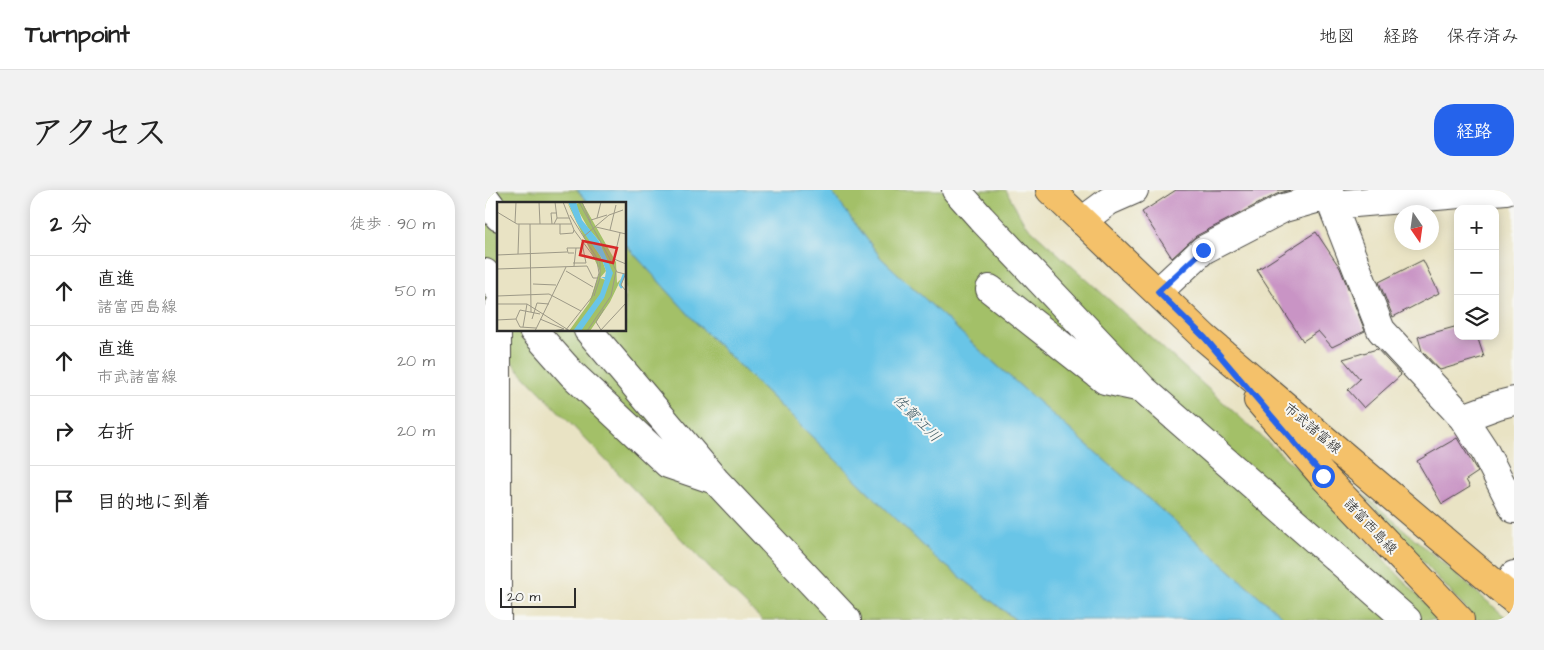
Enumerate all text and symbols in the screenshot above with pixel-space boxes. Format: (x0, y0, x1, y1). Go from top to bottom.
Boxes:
text: Turnpoint (25, 18, 130, 52)
text: 地図 (1319, 24, 1355, 49)
text: 経路 (1383, 24, 1419, 49)
text: 保存済み (1447, 24, 1519, 49)
button: 経路 (1434, 104, 1514, 156)
text: アクセス (30, 109, 168, 158)
inset map (497, 202, 626, 331)
north arrow (1394, 205, 1439, 250)
map controls (1454, 205, 1499, 340)
button: + (1454, 205, 1499, 250)
text: 2 分 (50, 210, 91, 239)
text: 徒歩 · 90 m (350, 213, 435, 235)
route end (1192, 239, 1215, 262)
button: − (1454, 250, 1499, 295)
text: 直進 (97, 266, 135, 293)
icon: ahead (50, 277, 78, 305)
text: 50 m (395, 280, 435, 302)
button: layers (1454, 295, 1499, 340)
text: 諸富西島線 (97, 296, 177, 318)
text: 直進 (97, 336, 135, 363)
icon: ahead (50, 347, 78, 375)
text: 20 m (397, 350, 435, 372)
text: 市武諸富線 (97, 366, 177, 388)
water label: 佐賀江川 (888, 390, 945, 447)
street label: 市武諸富線 (1279, 399, 1346, 459)
icon: right (50, 417, 78, 445)
text: 右折 (97, 419, 135, 446)
text: 20 m (397, 420, 435, 442)
route start (1312, 465, 1335, 488)
icon: arrive (50, 487, 78, 515)
text: 目的地に到着 (97, 489, 211, 516)
street label: 諸富西島線 (1339, 494, 1401, 559)
scale bar (500, 585, 576, 608)
text: 20 m (507, 587, 540, 607)

